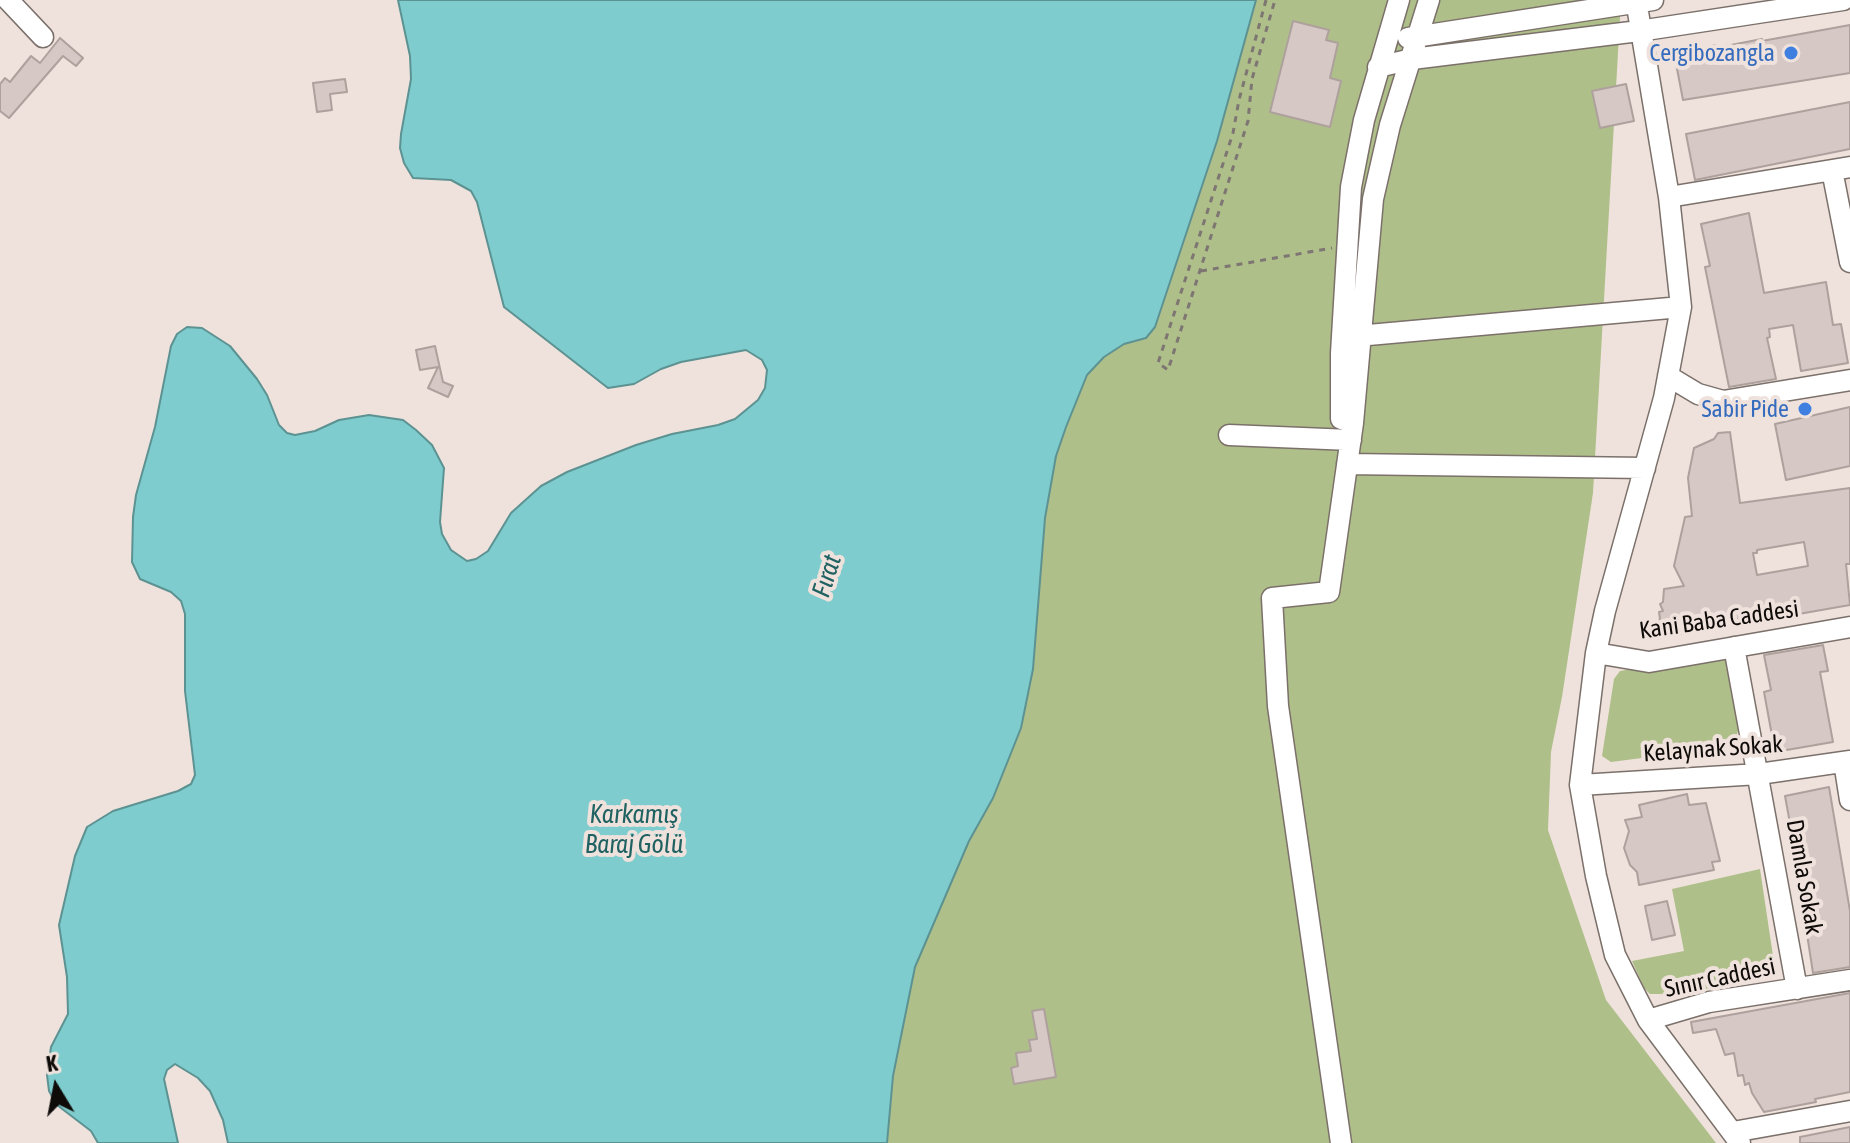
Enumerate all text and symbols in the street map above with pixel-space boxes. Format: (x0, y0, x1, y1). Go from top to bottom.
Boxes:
place label: Cergibozangla (1649, 39, 1775, 67)
marker: Cergibozangla (1782, 44, 1800, 62)
place label: Sabir Pide (1701, 395, 1789, 423)
marker: Sabir Pide (1796, 400, 1814, 418)
water label: Fırat (806, 551, 848, 601)
street label: Kani Baba Caddesi (1637, 595, 1801, 645)
street label: Kelaynak Sokak (1642, 730, 1784, 768)
water label: Karkamış Baraj Gölü (585, 799, 683, 860)
street label: Damla Sokak (1780, 817, 1828, 937)
street label: Sınır Caddesi (1662, 952, 1778, 1004)
north arrow (16, 1047, 96, 1127)
text: K (44, 1050, 59, 1077)

